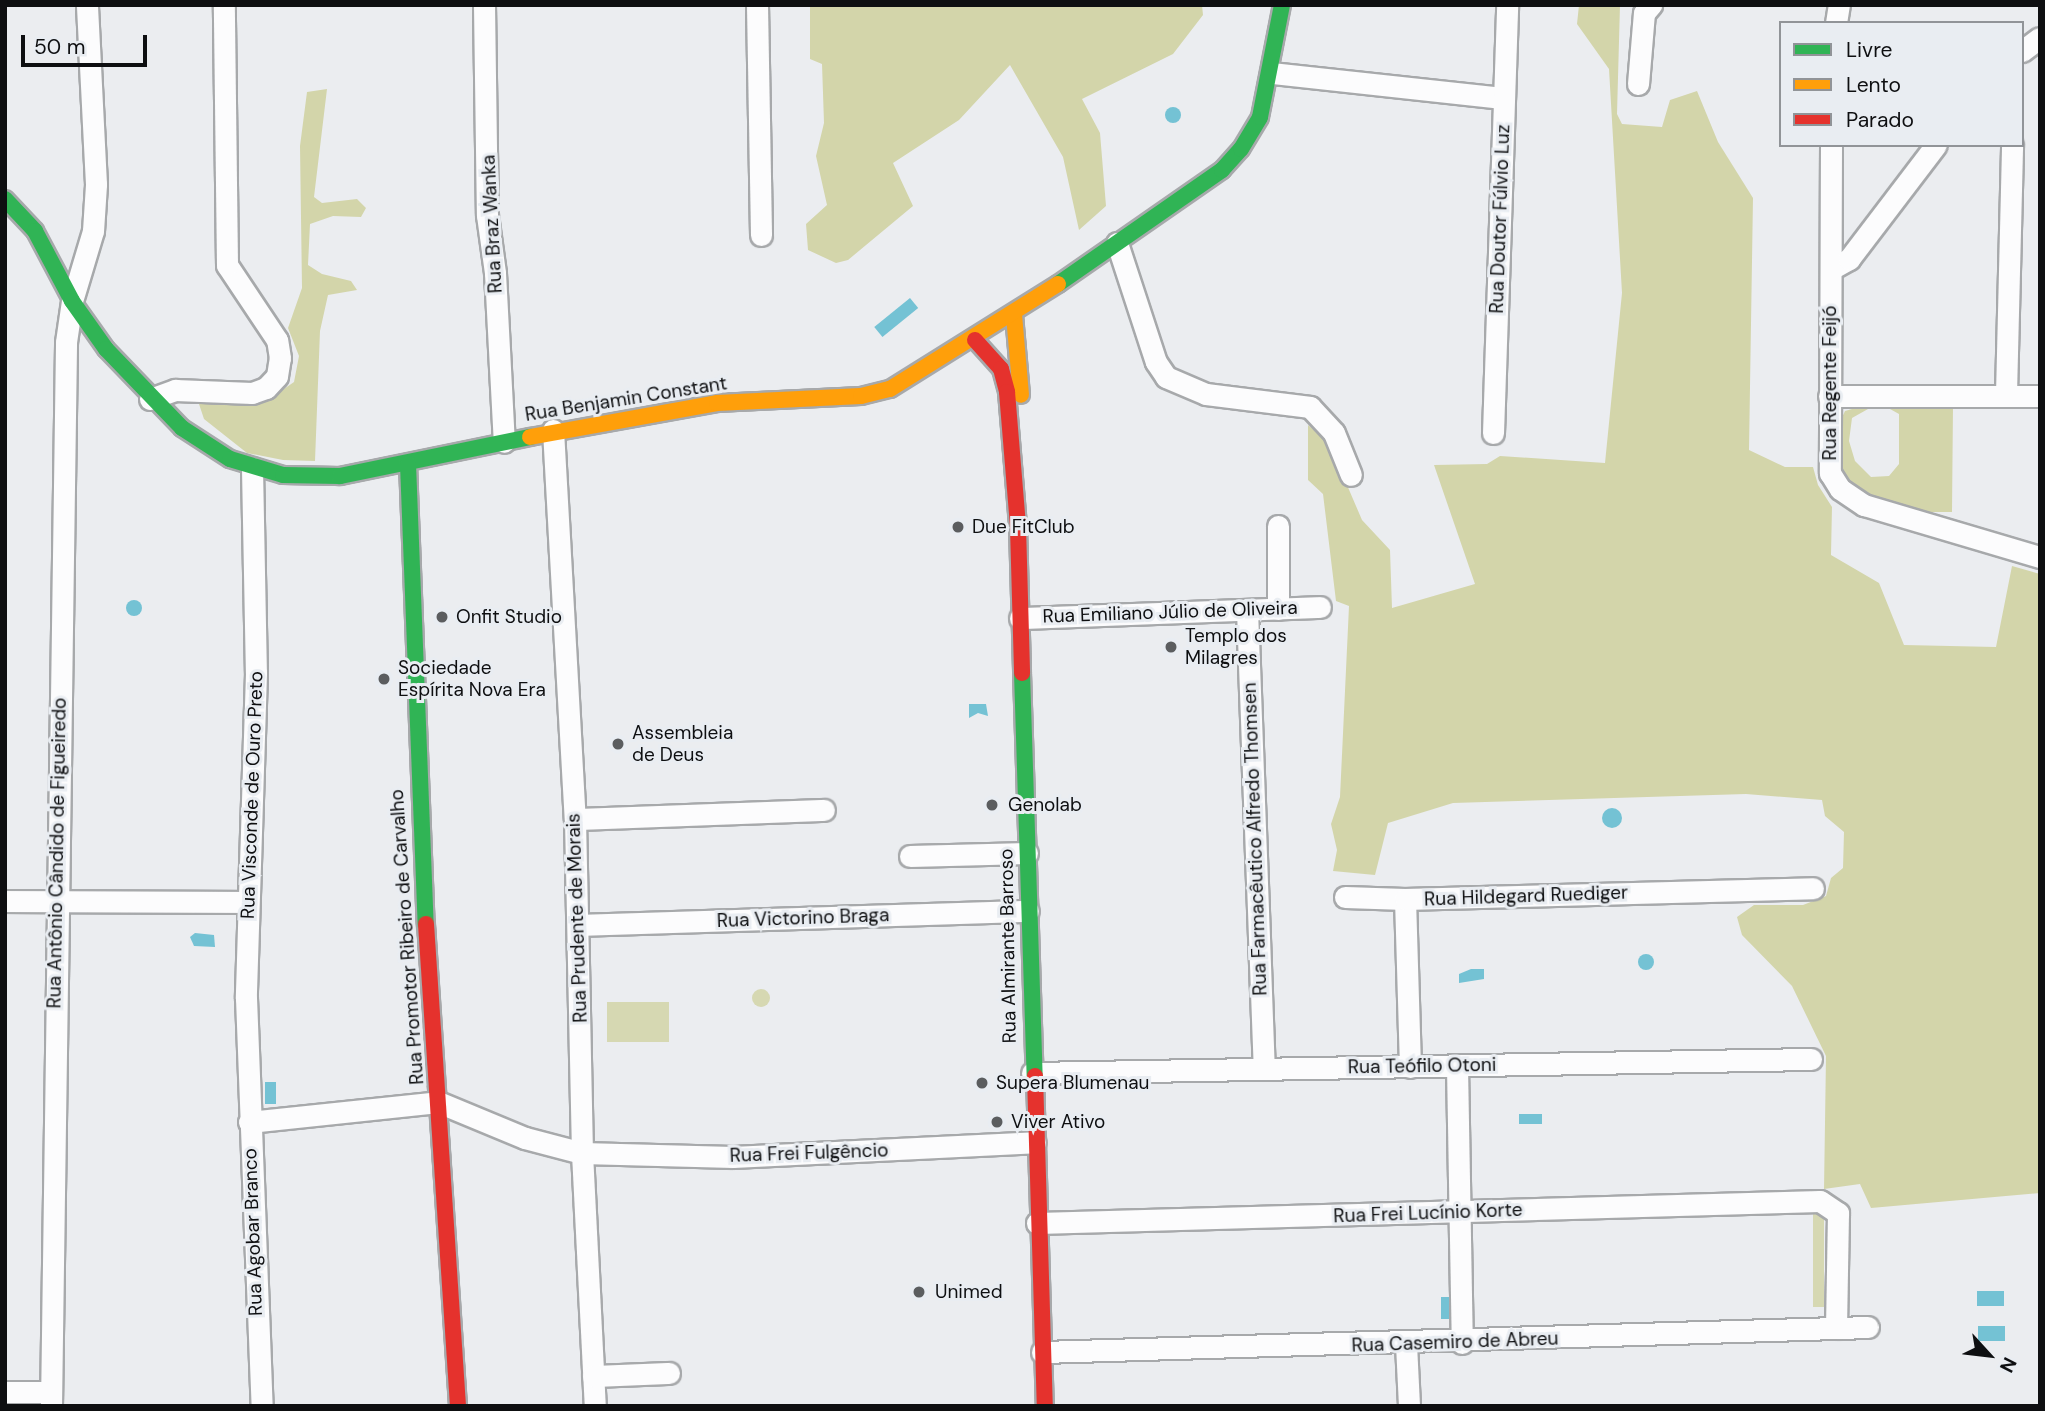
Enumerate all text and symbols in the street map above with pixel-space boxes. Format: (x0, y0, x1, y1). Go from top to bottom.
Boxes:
scale bar (24, 21, 150, 65)
legend (1779, 21, 2024, 147)
text: 50 m (34, 33, 85, 61)
text: Livre (1846, 36, 1892, 64)
text: Lento (1846, 71, 1901, 99)
text: Parado (1846, 106, 1914, 134)
street label: Rua Doutor Fúlvio Luz (1485, 124, 1515, 314)
street label: Rua Braz Wanka (477, 154, 507, 294)
street label: Rua Regente Feijó (1819, 306, 1841, 460)
street label: Rua Benjamin Constant (523, 372, 729, 426)
place label: Due FitClub (972, 516, 1075, 538)
marker: Due FitClub (950, 519, 966, 535)
street label: Rua Emiliano Júlio de Oliveira (1042, 596, 1298, 628)
place label: Onfit Studio (456, 606, 562, 628)
marker: Onfit Studio (434, 609, 450, 625)
place label: Templo dos Milagres (1185, 625, 1287, 669)
marker: Templo dos Milagres (1163, 639, 1179, 655)
place label: Sociedade Espírita Nova Era (398, 657, 546, 701)
street label: Rua Visconde de Ouro Preto (236, 671, 268, 919)
marker: Sociedade Espírita Nova Era (376, 671, 392, 687)
street label: Rua Farmacêutico Alfredo Thomsen (1238, 682, 1272, 996)
street label: Rua Antônio Cândido de Figueiredo (43, 697, 71, 1009)
place label: Assembleia de Deus (632, 722, 733, 766)
marker: Assembleia de Deus (610, 736, 626, 752)
street label: Rua Promotor Ribeiro de Carvalho (385, 789, 429, 1085)
place label: Genolab (1008, 794, 1082, 816)
marker: Genolab (982, 795, 1002, 815)
street label: Rua Prudente de Morais (562, 813, 592, 1023)
street label: Rua Almirante Barroso (995, 848, 1021, 1044)
street label: Rua Hildegard Ruediger (1424, 881, 1628, 911)
street label: Rua Victorino Braga (716, 904, 890, 932)
street label: Rua Teófilo Otoni (1348, 1053, 1496, 1079)
place label: Supera Blumenau (996, 1072, 1149, 1094)
marker: Supera Blumenau (974, 1075, 990, 1091)
place label: Viver Ativo (1011, 1111, 1105, 1133)
marker: Viver Ativo (989, 1114, 1005, 1130)
street label: Rua Frei Fulgêncio (729, 1139, 889, 1167)
street label: Rua Agobar Branco (239, 1148, 267, 1316)
street label: Rua Frei Lucínio Korte (1333, 1198, 1523, 1228)
place label: Unimed (935, 1281, 1003, 1303)
marker: Unimed (909, 1282, 929, 1302)
north arrow (1954, 1320, 2024, 1390)
street label: Rua Casemiro de Abreu (1351, 1327, 1559, 1357)
text: N (1994, 1353, 2022, 1377)

